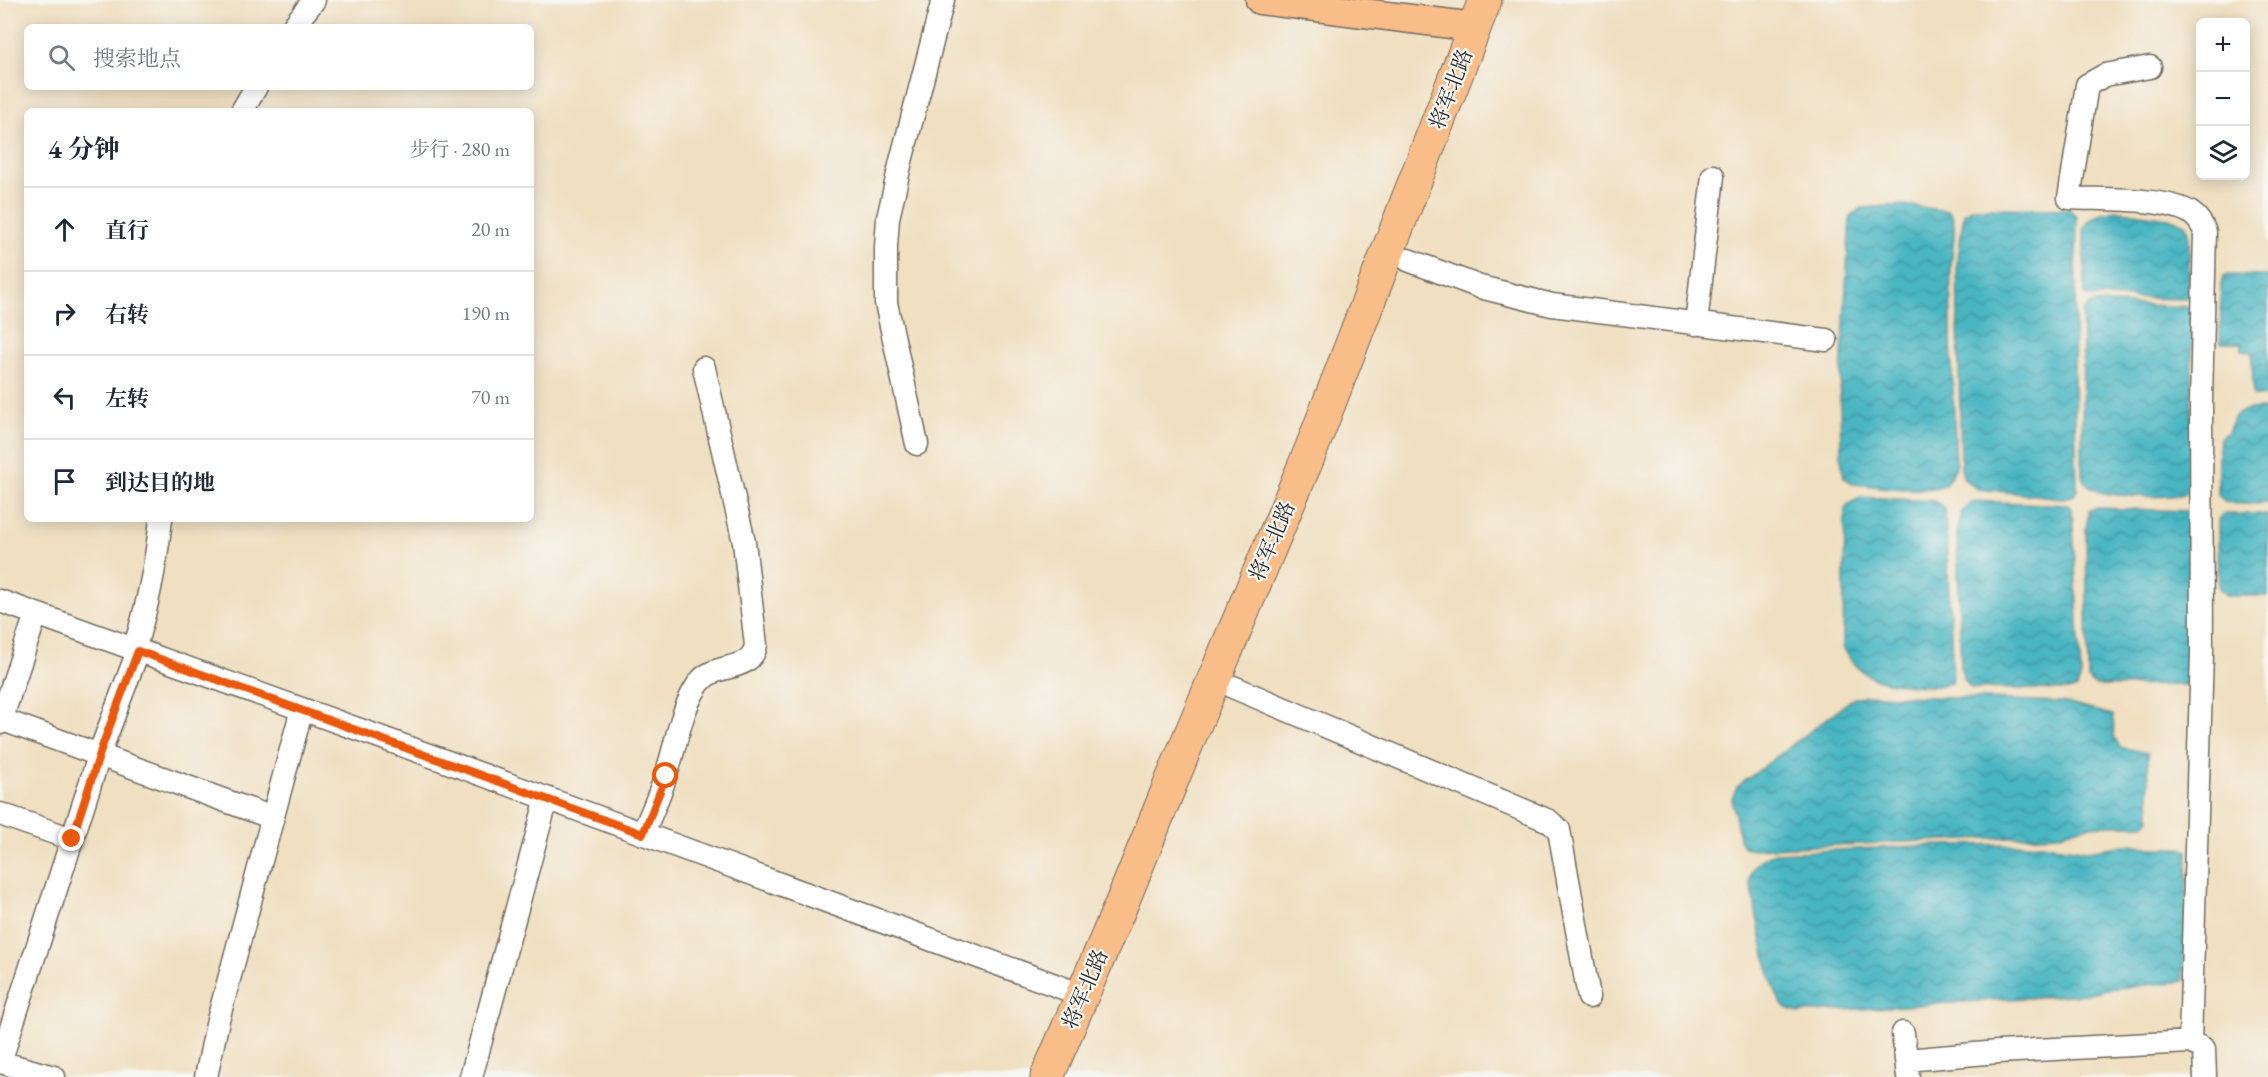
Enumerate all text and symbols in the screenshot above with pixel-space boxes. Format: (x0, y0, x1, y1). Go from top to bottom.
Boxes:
map controls (2196, 18, 2250, 180)
button: + (2196, 18, 2250, 72)
search box (24, 24, 534, 90)
icon: search (45, 41, 78, 74)
text: 搜索地点 (93, 44, 181, 73)
street label: 将军北路 (1423, 45, 1478, 133)
button: − (2196, 72, 2250, 126)
button: layers (2196, 126, 2250, 180)
text: 4 分钟 (48, 132, 120, 166)
text: 步行 · 280 m (410, 136, 510, 162)
icon: ahead (48, 213, 81, 246)
text: 直行 (105, 216, 149, 245)
text: 20 m (471, 216, 510, 242)
icon: right (48, 297, 81, 330)
text: 右转 (105, 300, 149, 329)
text: 190 m (462, 300, 510, 326)
icon: left (48, 381, 81, 414)
text: 左转 (105, 384, 149, 413)
text: 70 m (471, 384, 510, 410)
icon: arrive (48, 465, 81, 498)
text: 到达目的地 (105, 468, 215, 497)
street label: 将军北路 (1243, 497, 1300, 585)
route start (652, 762, 678, 788)
route end (58, 825, 84, 851)
street label: 将军北路 (1056, 945, 1113, 1033)

